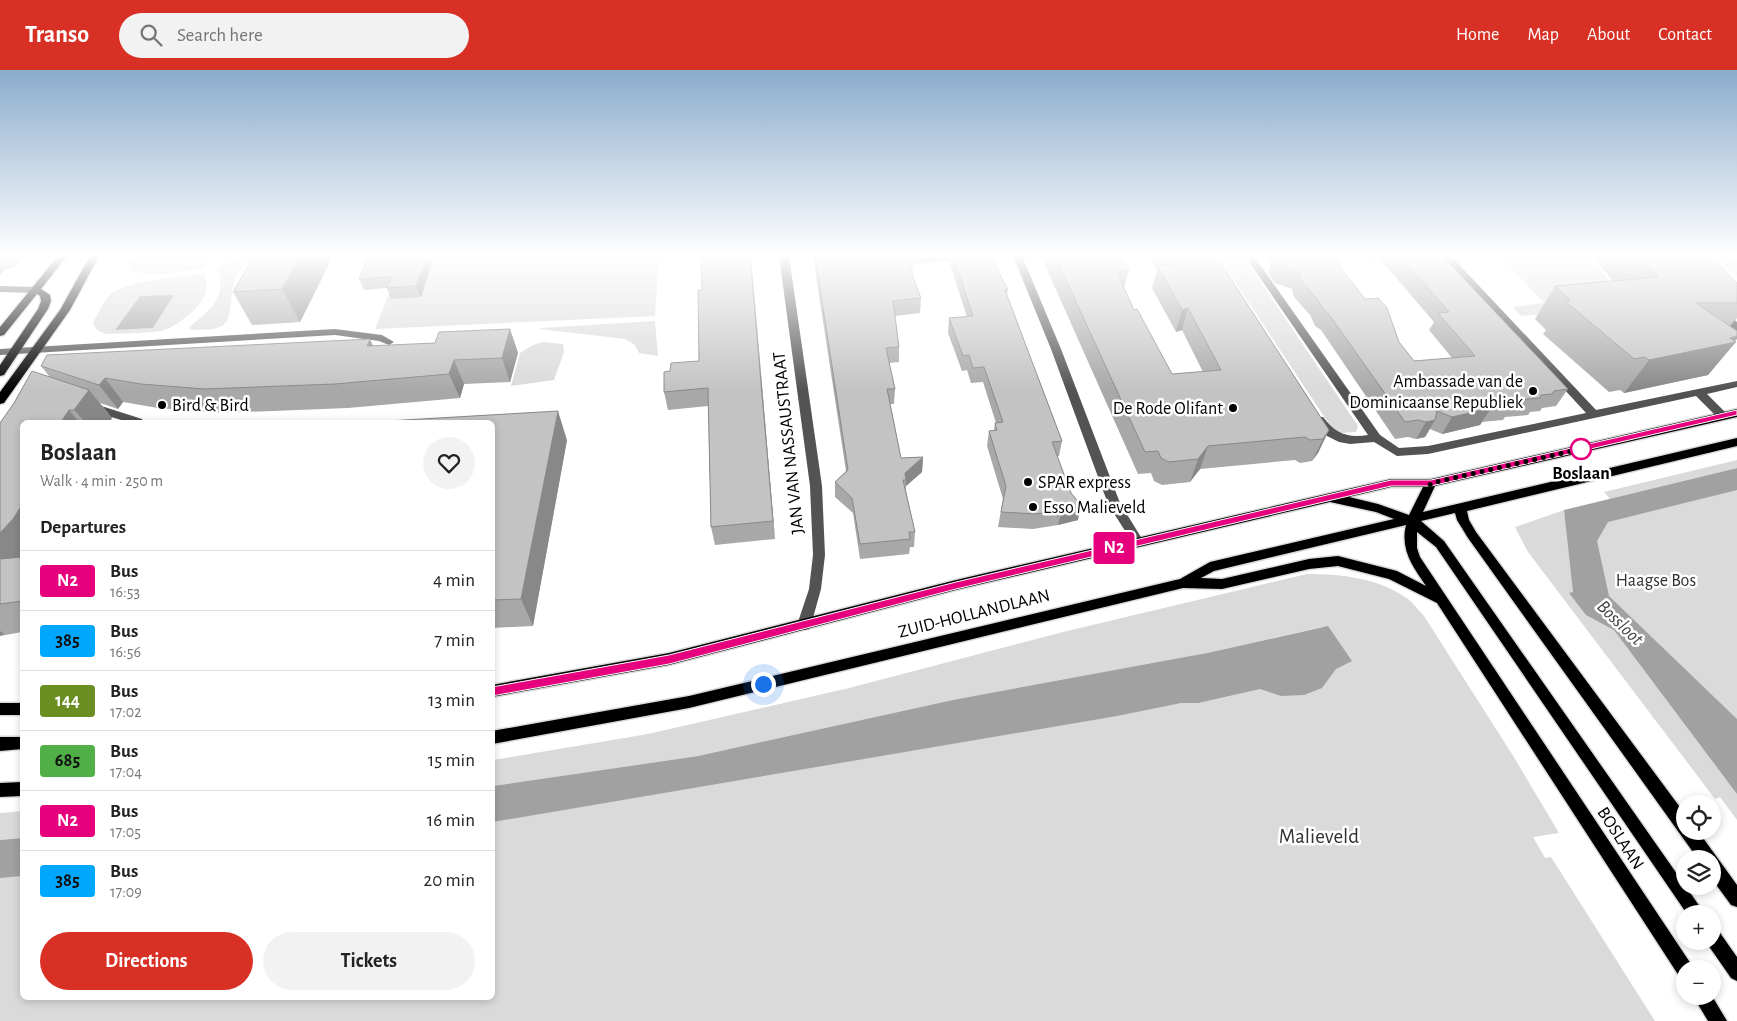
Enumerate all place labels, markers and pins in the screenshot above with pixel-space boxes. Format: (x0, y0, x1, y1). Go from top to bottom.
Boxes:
place label: Ambassade van de Dominicaanse Republiek (1349, 373, 1524, 412)
marker: Ambassade van de Dominicaanse Republiek (1527, 385, 1539, 397)
place label: Bird & Bird (172, 397, 249, 415)
marker: Bird & Bird (156, 399, 168, 411)
place label: De Rode Olifant (1113, 400, 1223, 418)
marker: De Rode Olifant (1227, 402, 1239, 414)
marker: Boslaan (1570, 438, 1592, 460)
place label: Boslaan (1552, 465, 1610, 483)
place label: SPAR express (1038, 474, 1131, 492)
marker: SPAR express (1022, 476, 1034, 488)
place label: Esso Malieveld (1043, 499, 1146, 517)
marker: Esso Malieveld (1027, 501, 1039, 513)

